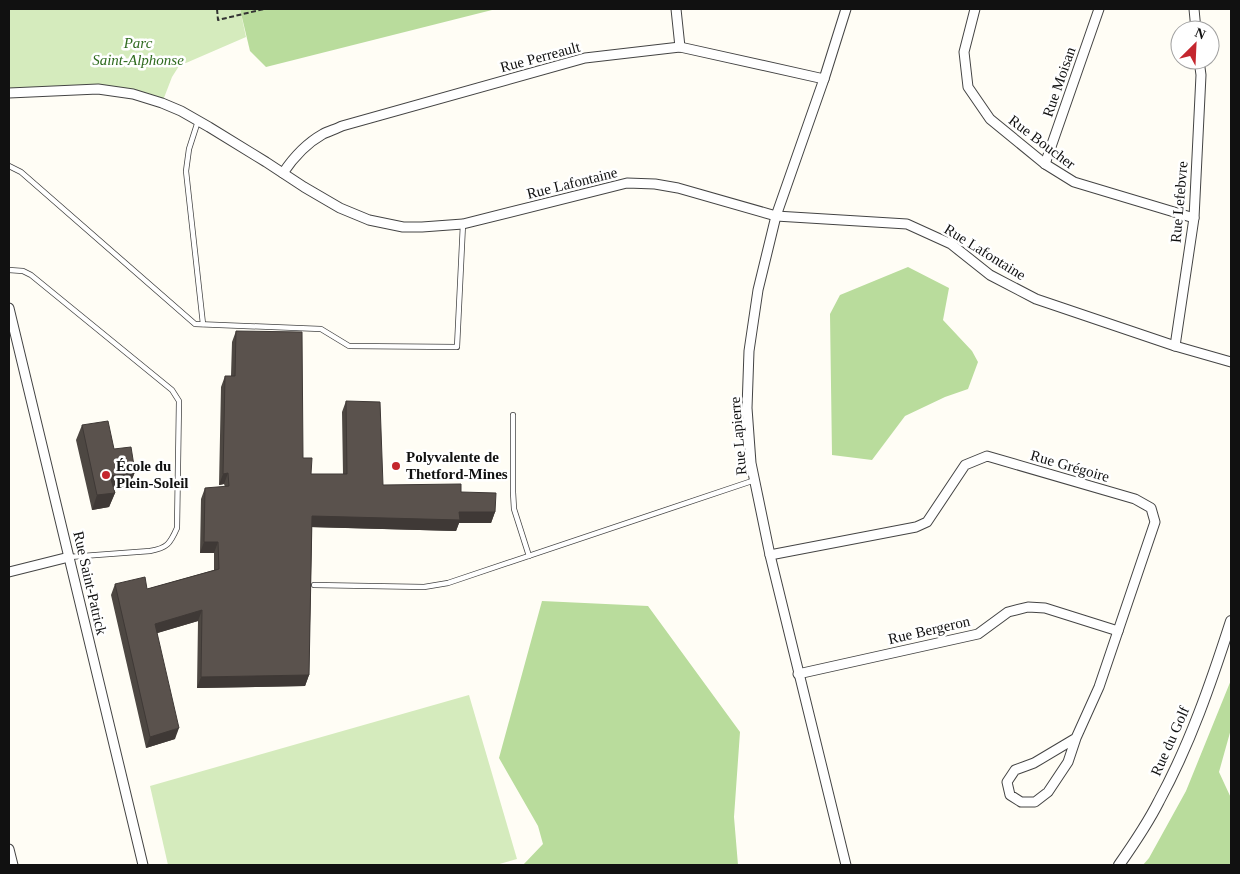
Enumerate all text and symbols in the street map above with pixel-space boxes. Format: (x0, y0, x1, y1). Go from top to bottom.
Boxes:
north arrow (1170, 20, 1220, 70)
text: N (1192, 25, 1208, 42)
park label: Parc Saint-Alphonse (92, 35, 184, 68)
street label: Rue Perreault (498, 38, 582, 75)
street label: Rue Moisan (1040, 44, 1079, 119)
street label: Rue Boucher (1006, 112, 1078, 172)
street label: Rue Lefebvre (1167, 160, 1191, 244)
street label: Rue Lafontaine (525, 164, 619, 202)
street label: Rue Lafontaine (941, 221, 1029, 284)
street label: Rue Lapierre (727, 396, 749, 476)
street label: Rue Grégoire (1029, 447, 1112, 485)
place label: Polyvalente de Thetford-Mines (406, 449, 508, 482)
place label: École du Plein-Soleil (116, 458, 189, 491)
marker: Polyvalente de Thetford-Mines (390, 460, 402, 472)
marker: École du Plein-Soleil (100, 469, 112, 481)
street label: Rue Saint-Patrick (70, 529, 110, 637)
street label: Rue Bergeron (887, 613, 972, 647)
street label: Rue du Golf (1148, 704, 1192, 778)

